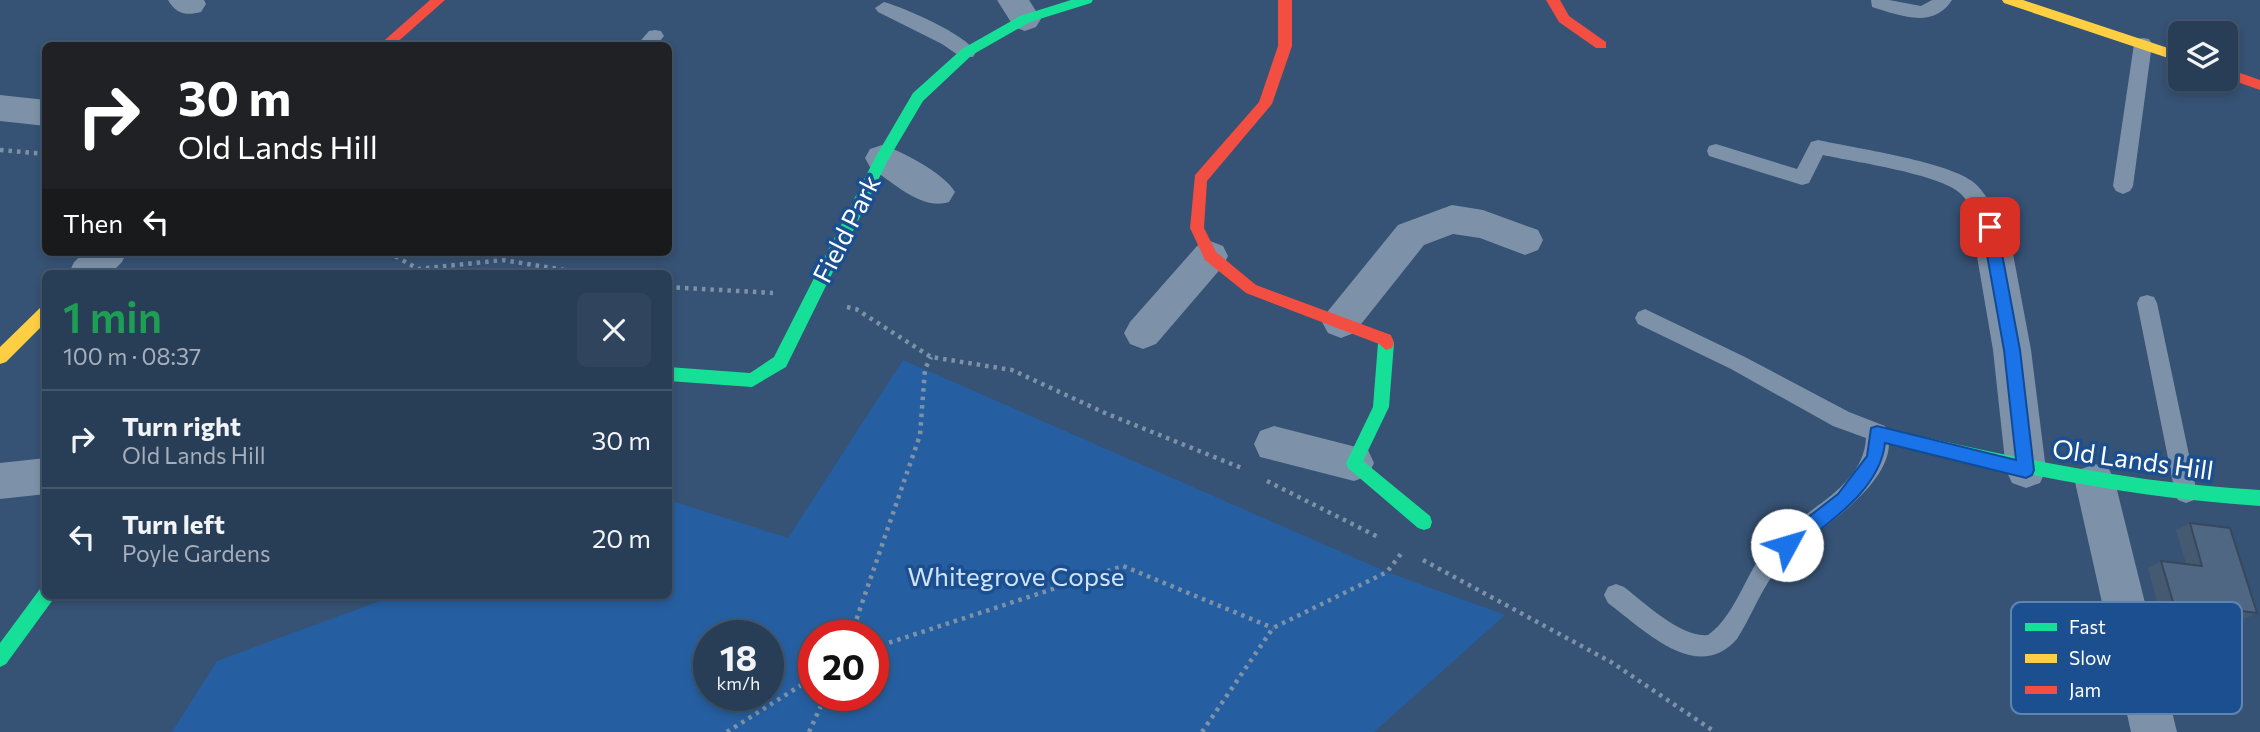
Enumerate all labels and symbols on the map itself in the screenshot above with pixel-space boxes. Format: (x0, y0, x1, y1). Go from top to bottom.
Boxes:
street label: Field Park (805, 169, 886, 287)
pin (1960, 197, 2020, 257)
street label: Old Lands Hill (2051, 432, 2216, 485)
position arrow (1750, 508, 1824, 582)
park label: Whitegrove Copse (908, 560, 1124, 591)
legend (2011, 602, 2242, 714)
text: Fast (2069, 615, 2106, 638)
speed limit sign: 20 (798, 620, 889, 711)
text: Slow (2069, 646, 2111, 669)
text: Jam (2069, 678, 2101, 701)

